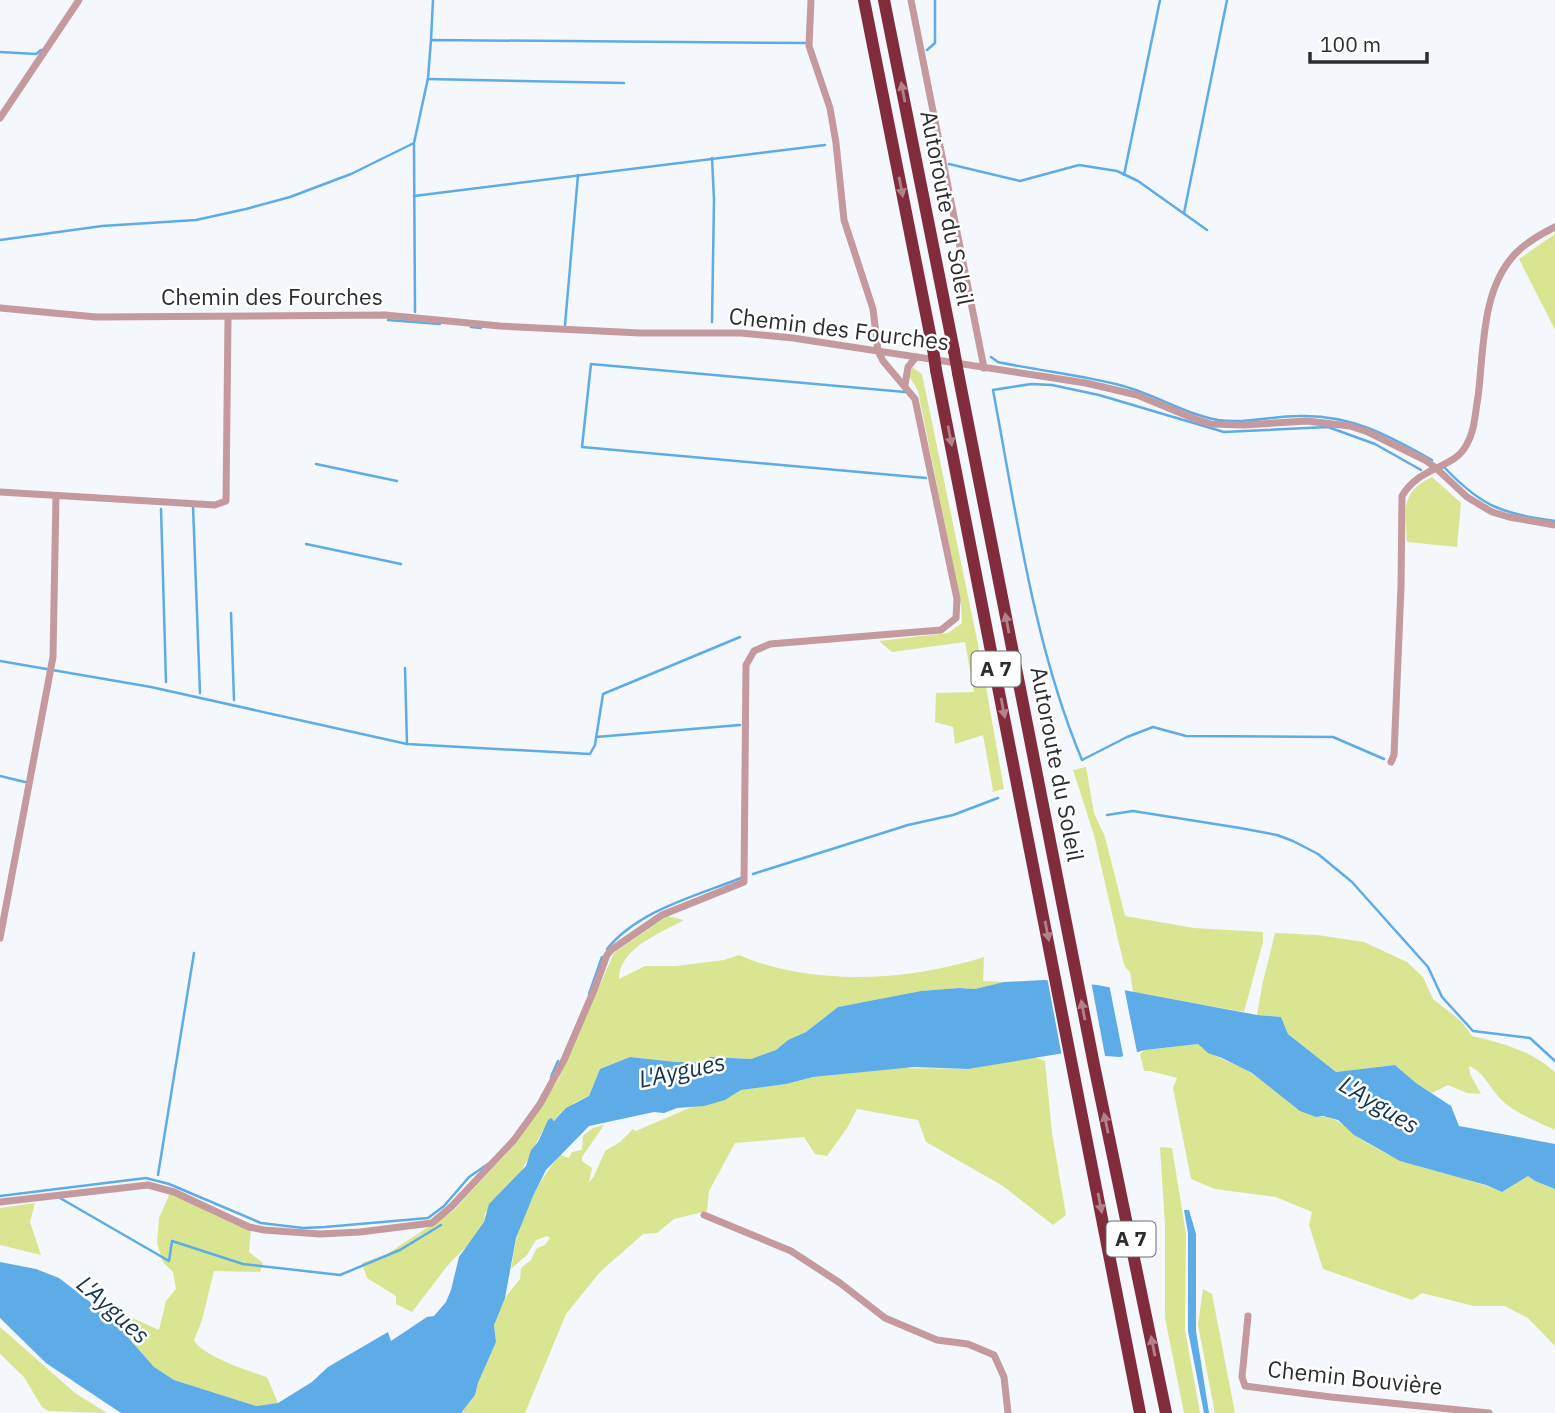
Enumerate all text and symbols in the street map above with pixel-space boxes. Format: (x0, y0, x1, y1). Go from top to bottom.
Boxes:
scale bar (1310, 21, 1427, 65)
text: 100 m (1320, 30, 1381, 58)
one-way arrow (898, 81, 909, 103)
street label: Autoroute du Soleil (914, 108, 982, 308)
one-way arrow (896, 176, 907, 198)
street label: Chemin des Fourches (161, 281, 383, 311)
street label: Chemin des Fourches (727, 300, 951, 356)
one-way arrow (945, 425, 956, 447)
one-way arrow (1002, 612, 1013, 634)
road number: A 7 (972, 652, 1020, 686)
street label: Autoroute du Soleil (1024, 664, 1092, 864)
one-way arrow (998, 697, 1009, 719)
one-way arrow (1042, 920, 1053, 942)
one-way arrow (1078, 999, 1089, 1021)
water label: L'Aygues (635, 1045, 728, 1095)
water label: L'Aygues (1334, 1068, 1425, 1140)
one-way arrow (1101, 1112, 1112, 1134)
one-way arrow (1094, 1192, 1105, 1214)
road number: A 7 (1106, 1222, 1156, 1256)
water label: L'Aygues (70, 1268, 157, 1351)
one-way arrow (1148, 1335, 1159, 1357)
street label: Chemin Bouvière (1266, 1353, 1444, 1401)

